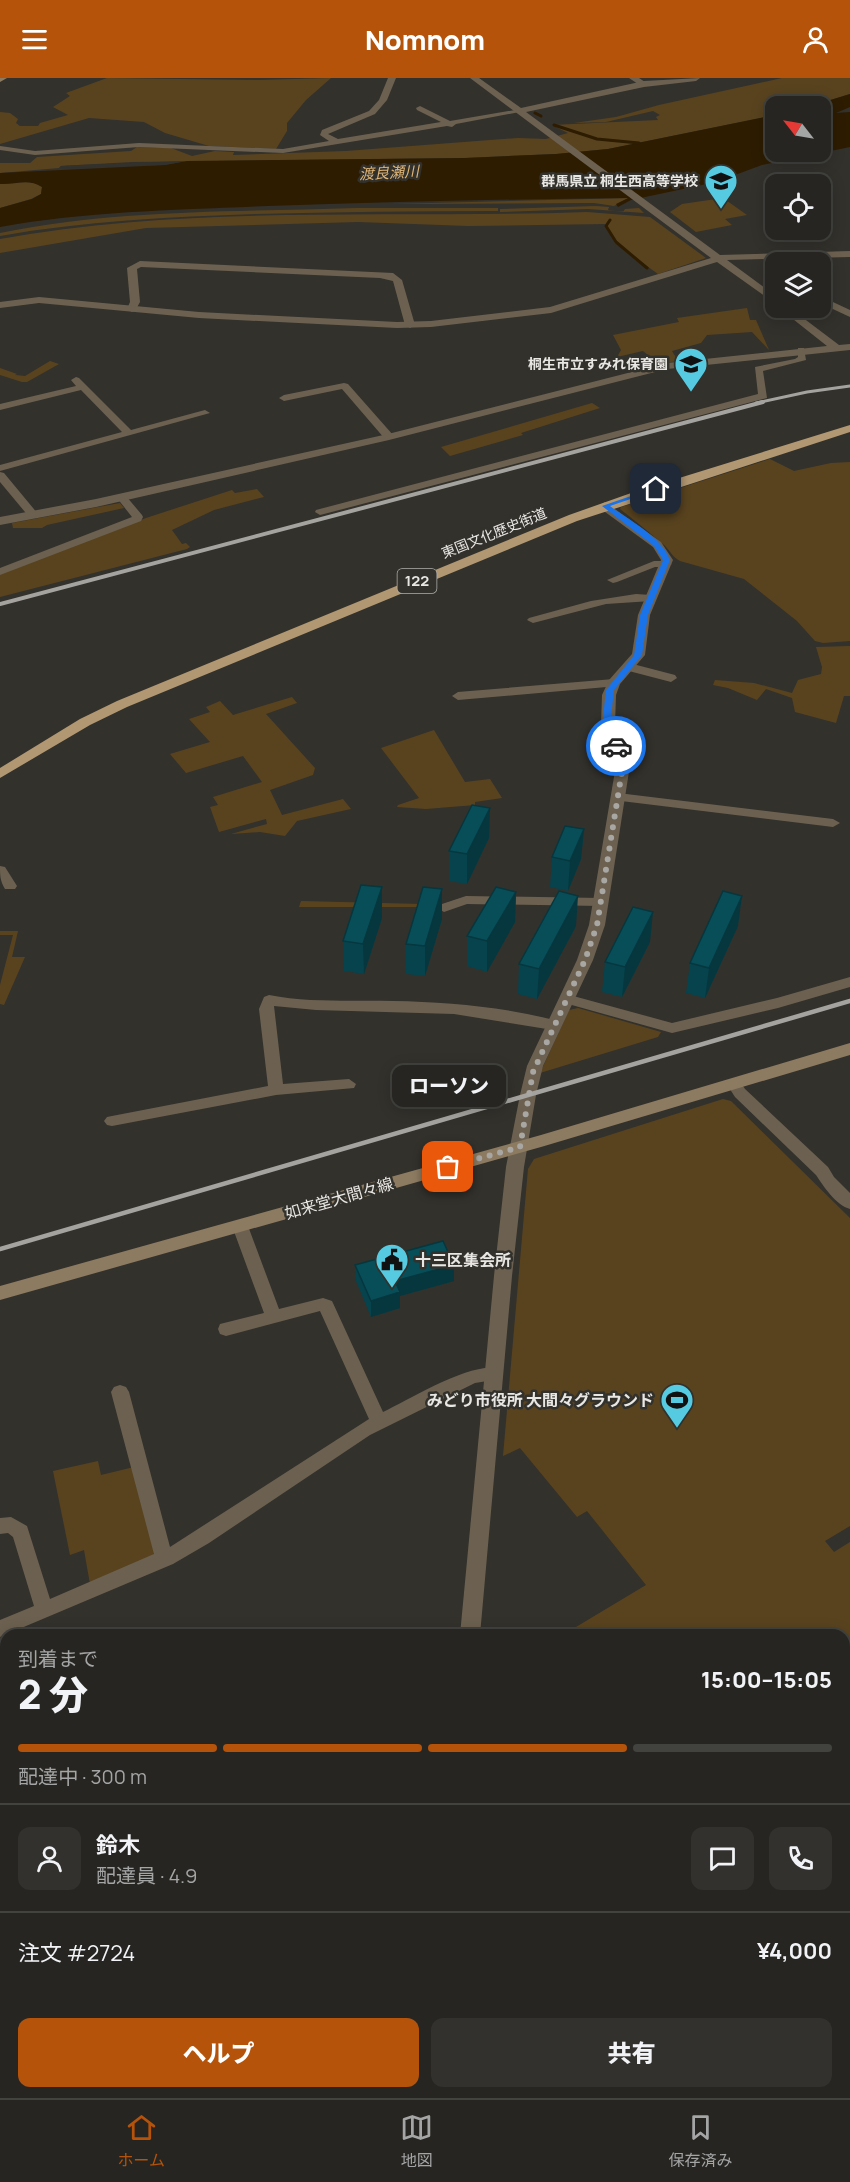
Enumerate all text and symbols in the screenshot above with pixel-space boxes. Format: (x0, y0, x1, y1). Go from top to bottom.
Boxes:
text: Nomnom (365, 21, 485, 58)
icon: menu (18, 23, 51, 56)
icon: person (799, 23, 832, 56)
north arrow (765, 96, 831, 162)
map controls (765, 96, 831, 318)
water label: 渡良瀬川 (358, 160, 421, 185)
school or university icon: 群馬県立 桐生西高等学校 (703, 163, 739, 210)
place label: 群馬県立 桐生西高等学校 (541, 171, 698, 190)
button: locate (765, 174, 831, 240)
button: layers (765, 252, 831, 318)
school or university icon: 桐生市立すみれ保育園 (673, 346, 709, 393)
place label: 桐生市立すみれ保育園 (528, 354, 668, 373)
pin (630, 463, 681, 514)
icon: home (639, 472, 672, 505)
street label: 東国文化歴史街道 (438, 503, 549, 562)
road number: 122 (398, 569, 436, 593)
courier (586, 716, 646, 776)
icon: car (600, 730, 633, 763)
callout: ローソン (391, 1065, 505, 1107)
text: ローソン (409, 1072, 489, 1099)
pin (422, 1141, 473, 1192)
icon: bag (431, 1150, 464, 1183)
street label: 如来堂大間々線 (282, 1172, 396, 1224)
public building icon: 十三区集会所 (374, 1242, 410, 1289)
place label: 十三区集会所 (415, 1249, 511, 1271)
sports icon: みどり市役所 大間々グラウンド (659, 1382, 695, 1429)
place label: みどり市役所 大間々グラウンド (427, 1389, 654, 1411)
text: 到着まで (18, 1645, 98, 1672)
text: 15:00–15:05 (701, 1665, 832, 1695)
text: 2 分 (18, 1667, 88, 1721)
text: 配達中 · 300 m (18, 1763, 147, 1790)
button: person (18, 1827, 81, 1890)
button: chat (691, 1827, 754, 1890)
button: phone (769, 1827, 832, 1890)
text: 鈴木 (96, 1830, 140, 1860)
text: 配達員 · 4.9 (96, 1862, 197, 1889)
text: ¥4,000 (757, 1936, 832, 1966)
text: 注文 #2724 (18, 1938, 135, 1968)
button: ヘルプ (18, 2018, 419, 2087)
button: 共有 (431, 2018, 832, 2087)
tab: ホーム (118, 2111, 165, 2171)
tab: 地図 (400, 2111, 433, 2171)
tab: 保存済み (668, 2111, 732, 2171)

